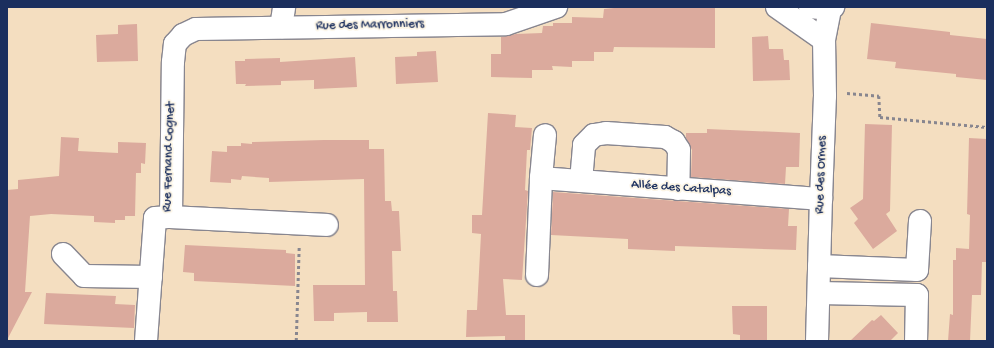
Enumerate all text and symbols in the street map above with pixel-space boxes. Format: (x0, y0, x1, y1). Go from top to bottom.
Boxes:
street label: Rue des Marronniers (316, 17, 424, 35)
street label: Rue Fernand Cognet (160, 102, 180, 212)
street label: Rue des Ormes (813, 136, 831, 214)
street label: Allée des Catalpas (631, 178, 731, 200)

